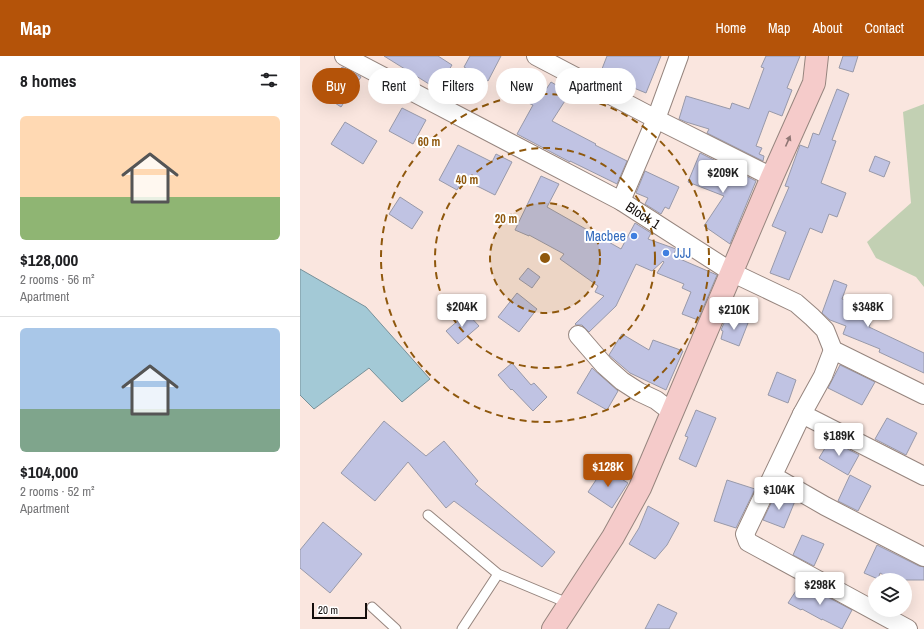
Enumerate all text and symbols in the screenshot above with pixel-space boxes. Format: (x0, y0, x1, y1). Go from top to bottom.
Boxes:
text: Map (20, 15, 51, 41)
text: Home (715, 19, 746, 37)
text: Map (768, 19, 790, 37)
text: About (812, 19, 842, 37)
text: Contact (864, 19, 904, 37)
chip: Buy (312, 68, 360, 104)
chip: Rent (368, 68, 420, 104)
chip: Filters (428, 68, 488, 104)
chip: New (496, 68, 547, 104)
chip: Apartment (555, 68, 636, 104)
text: 8 homes (20, 69, 77, 92)
icon: filters (258, 69, 280, 91)
text: 60 m (418, 134, 440, 150)
one-way arrow (785, 136, 791, 147)
icon: home (114, 142, 186, 214)
pin: $209K (695, 160, 751, 194)
text: $209K (707, 164, 739, 181)
text: 40 m (456, 172, 478, 188)
street label: Block 1 (622, 197, 664, 233)
text: 20 m (495, 211, 517, 227)
place label: Macbee (585, 227, 626, 245)
marker: Macbee (629, 231, 639, 241)
place label: JJJ (674, 244, 691, 262)
text: $128,000 (20, 248, 78, 271)
marker: JJJ (661, 248, 671, 258)
centre of rings (538, 251, 552, 265)
text: 2 rooms · 56 m² (20, 271, 95, 288)
text: Apartment (20, 288, 69, 305)
pin: $204K (434, 294, 490, 328)
pin: $348K (840, 294, 896, 328)
pin: $210K (706, 297, 762, 331)
text: $204K (446, 298, 478, 315)
text: $348K (852, 298, 884, 315)
text: $210K (718, 301, 750, 318)
icon: home (114, 354, 186, 426)
pin: $189K (811, 423, 867, 457)
text: $189K (823, 427, 855, 444)
pin: $128K (580, 454, 636, 488)
text: $128K (592, 458, 624, 475)
text: $104,000 (20, 460, 78, 483)
pin: $104K (751, 477, 807, 511)
text: $104K (763, 481, 795, 498)
text: 2 rooms · 52 m² (20, 483, 95, 500)
text: Apartment (20, 500, 69, 517)
pin: $298K (792, 572, 848, 606)
map controls (868, 573, 912, 617)
button: layers (868, 573, 912, 617)
text: $298K (804, 576, 836, 593)
scale bar (312, 601, 367, 620)
text: 20 m (318, 603, 338, 617)

